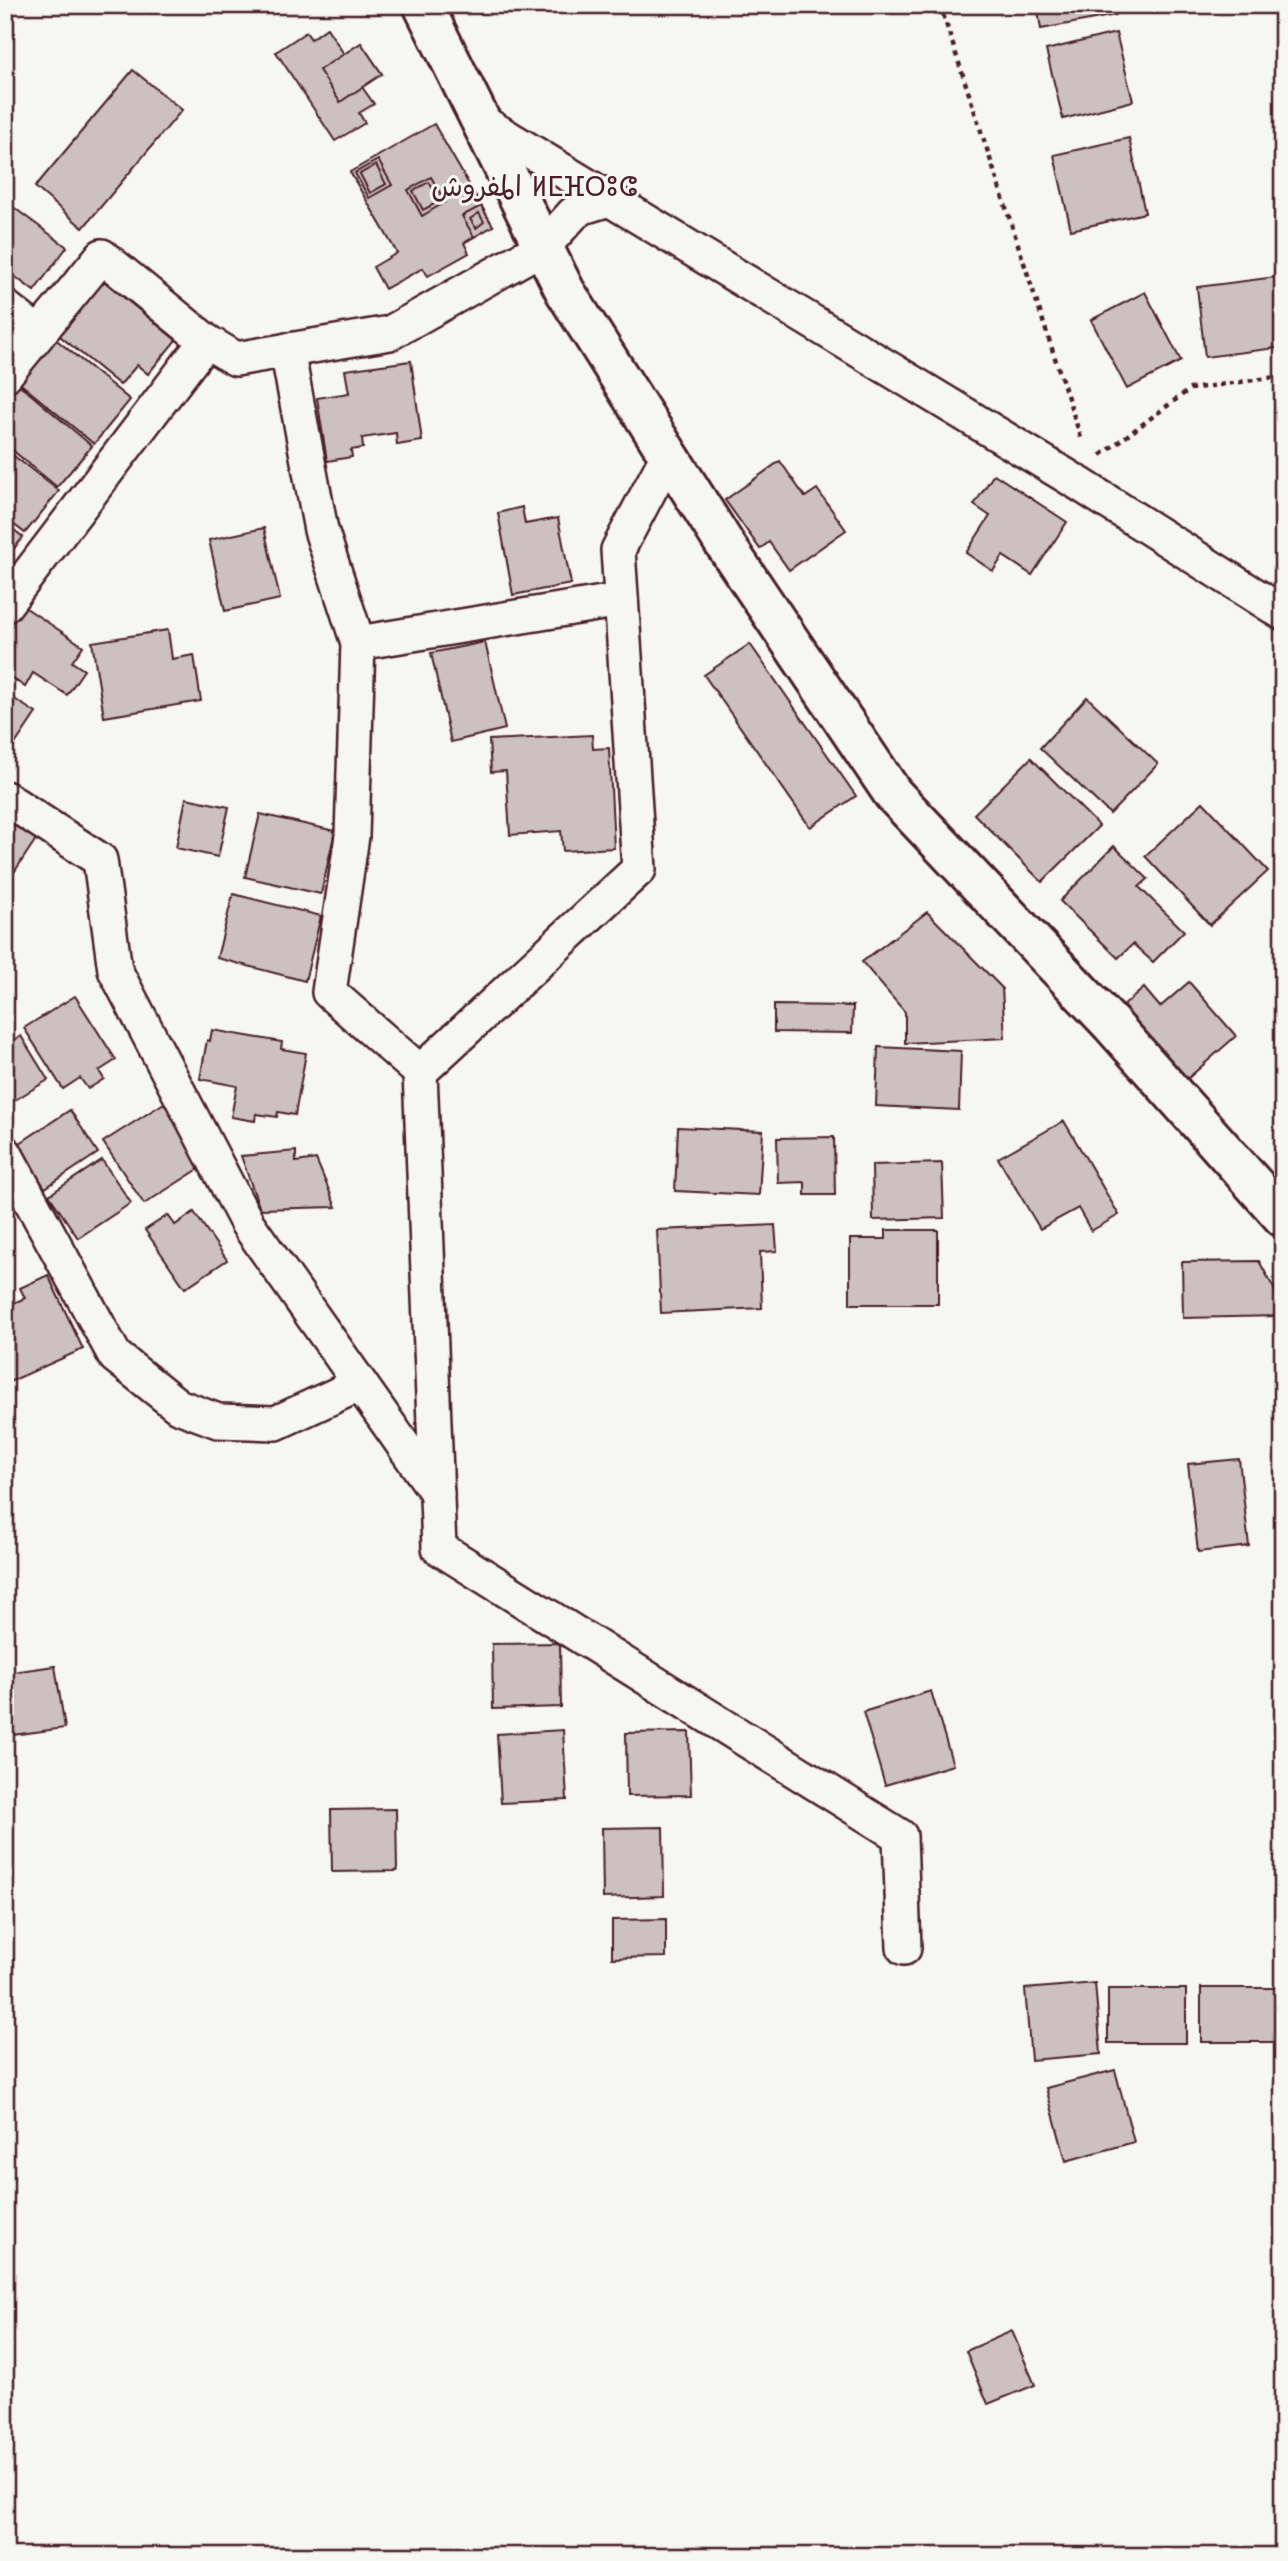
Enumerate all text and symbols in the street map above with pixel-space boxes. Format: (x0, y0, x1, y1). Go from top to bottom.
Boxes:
district label: المفروش ⵍⵎⴼⵔⵓⵛ (431, 167, 639, 205)

